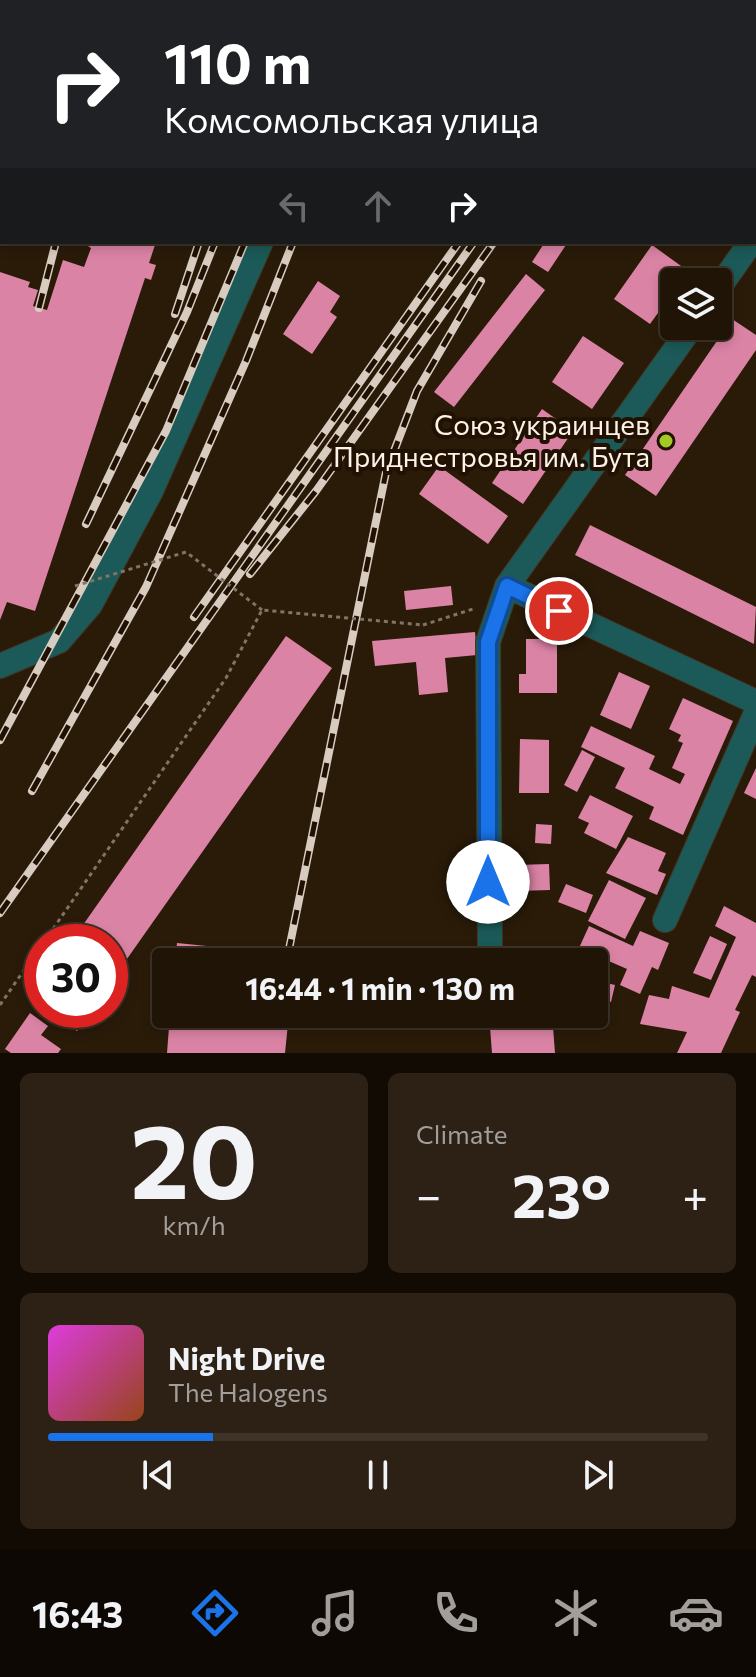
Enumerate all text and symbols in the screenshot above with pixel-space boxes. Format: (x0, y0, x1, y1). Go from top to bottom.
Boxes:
text: 110 m (164, 27, 311, 96)
icon: right (32, 32, 136, 136)
text: Комсомольская улица (164, 96, 539, 140)
icon: left (272, 184, 316, 228)
icon: ahead (356, 184, 400, 228)
icon: right (440, 184, 484, 228)
map controls (660, 268, 732, 340)
button: layers (660, 268, 732, 340)
place label: Союз украинцев Приднестровья им. Бута (333, 407, 650, 473)
marker: Союз украинцев Приднестровья им. Бута (657, 432, 675, 450)
pin (525, 577, 593, 645)
icon: arrive (537, 589, 581, 633)
position arrow (446, 840, 530, 924)
speed limit sign: 30 (24, 924, 128, 1028)
text: 16:44 · 1 min · 130 m (245, 969, 515, 1006)
text: 20 (130, 1093, 258, 1220)
text: Climate (416, 1118, 508, 1149)
text: 23° (512, 1157, 611, 1230)
text: − (416, 1167, 441, 1221)
text: + (682, 1167, 708, 1221)
text: km/h (162, 1209, 226, 1240)
text: Night Drive (168, 1339, 325, 1376)
text: The Halogens (168, 1376, 328, 1407)
icon: previous (136, 1453, 180, 1497)
icon: pause (356, 1453, 400, 1497)
icon: next (576, 1453, 620, 1497)
icon: directions (187, 1585, 243, 1641)
icon: music (307, 1585, 363, 1641)
icon: phone (428, 1585, 484, 1641)
icon: climate (548, 1585, 604, 1641)
icon: car (668, 1585, 724, 1641)
text: 16:43 (32, 1591, 123, 1635)

